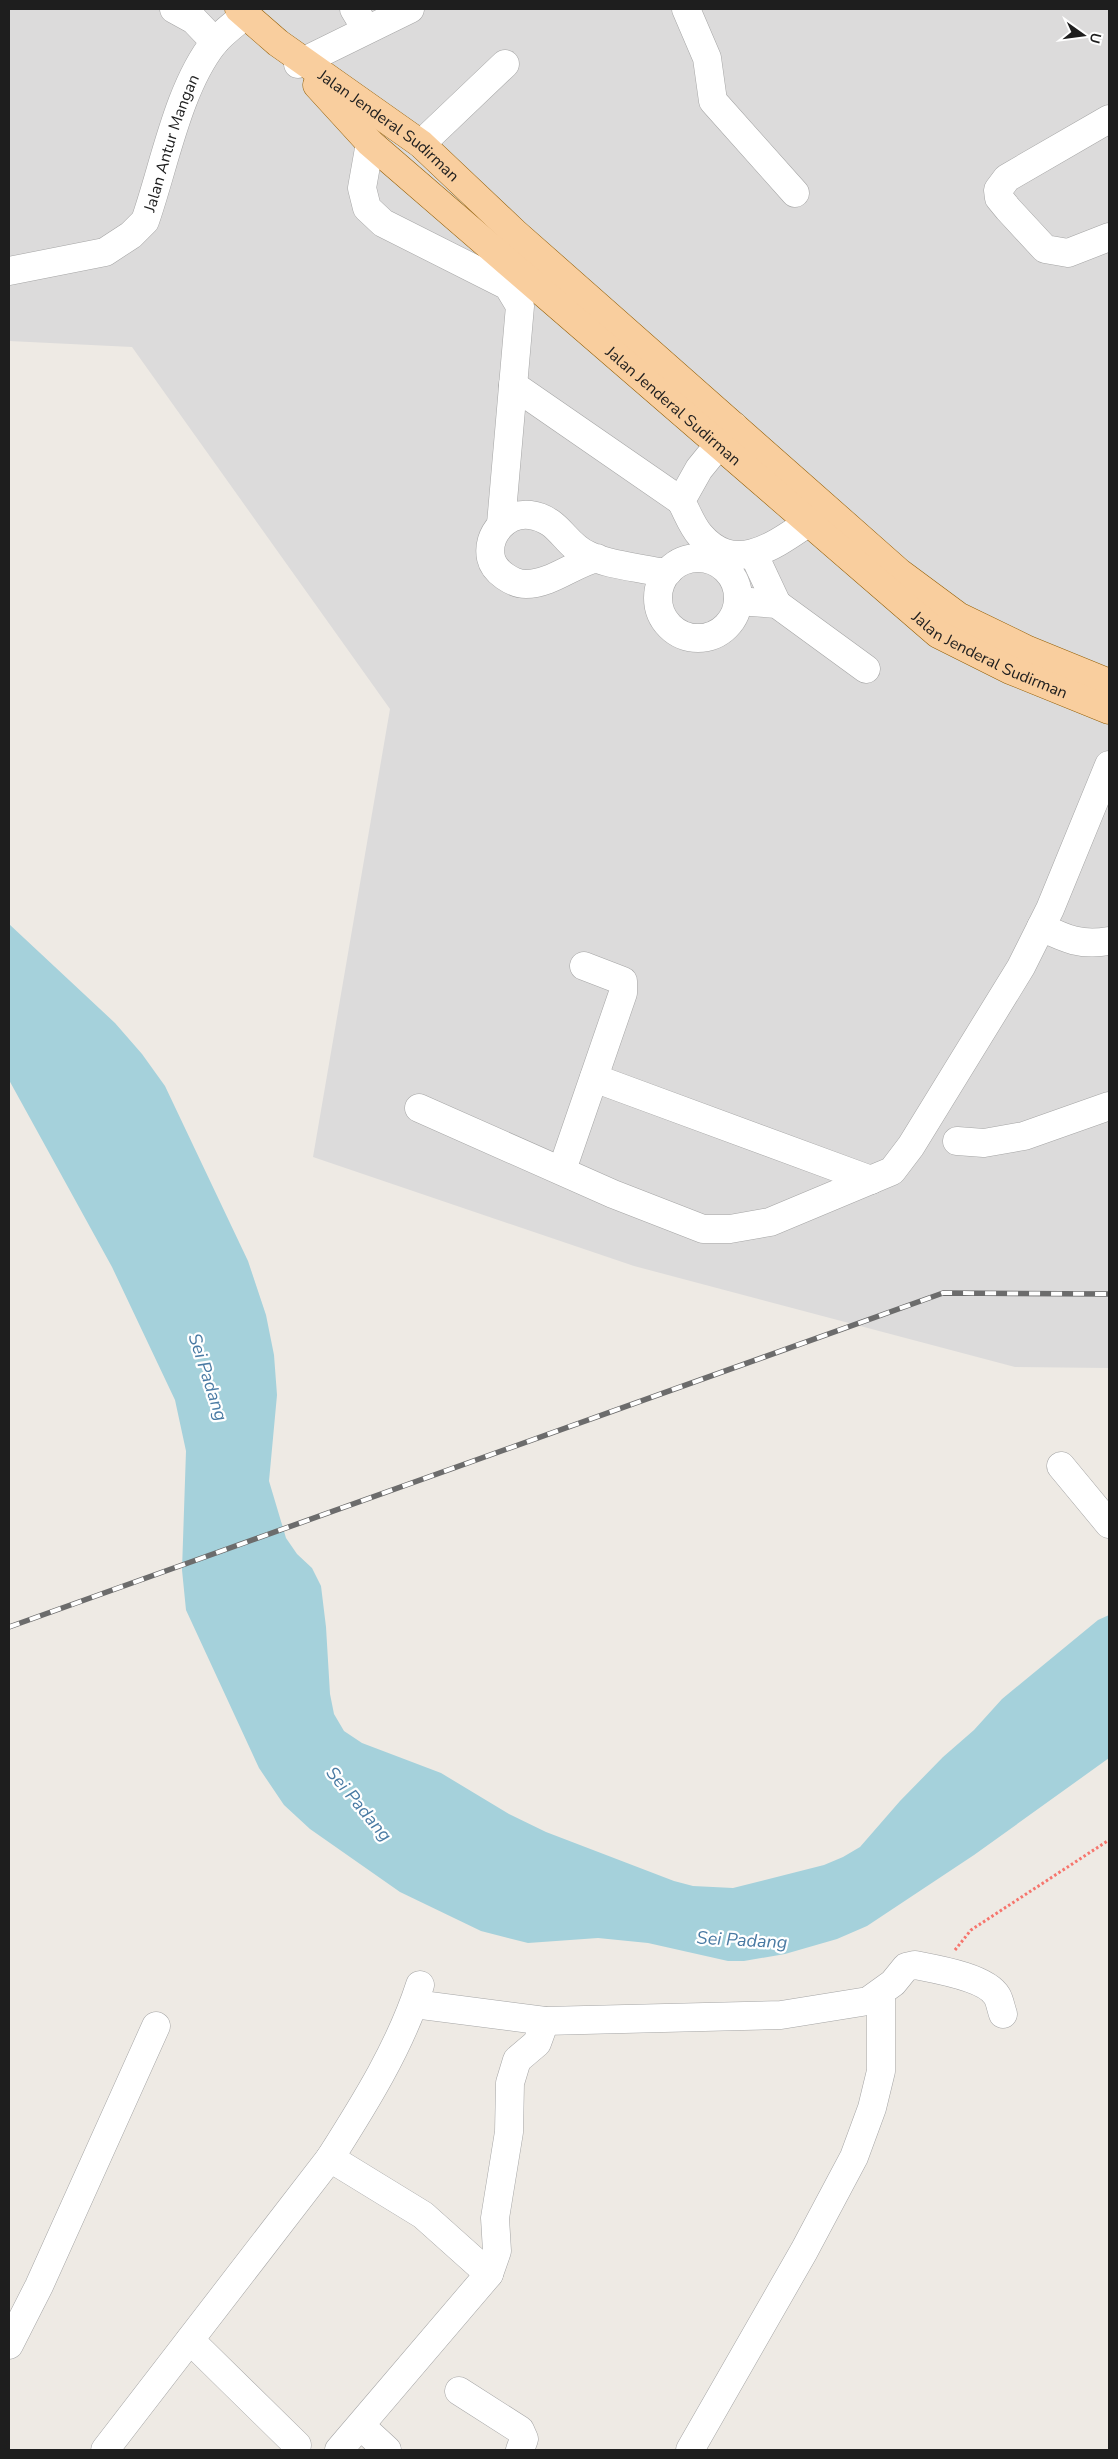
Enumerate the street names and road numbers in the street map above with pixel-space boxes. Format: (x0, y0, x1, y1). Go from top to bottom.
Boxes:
street label: Jalan Jenderal Sudirman (313, 64, 464, 187)
street label: Jalan Antur Mangan (138, 71, 205, 216)
street label: Jalan Jenderal Sudirman (600, 341, 746, 471)
street label: Jalan Jenderal Sudirman (906, 606, 1071, 704)

